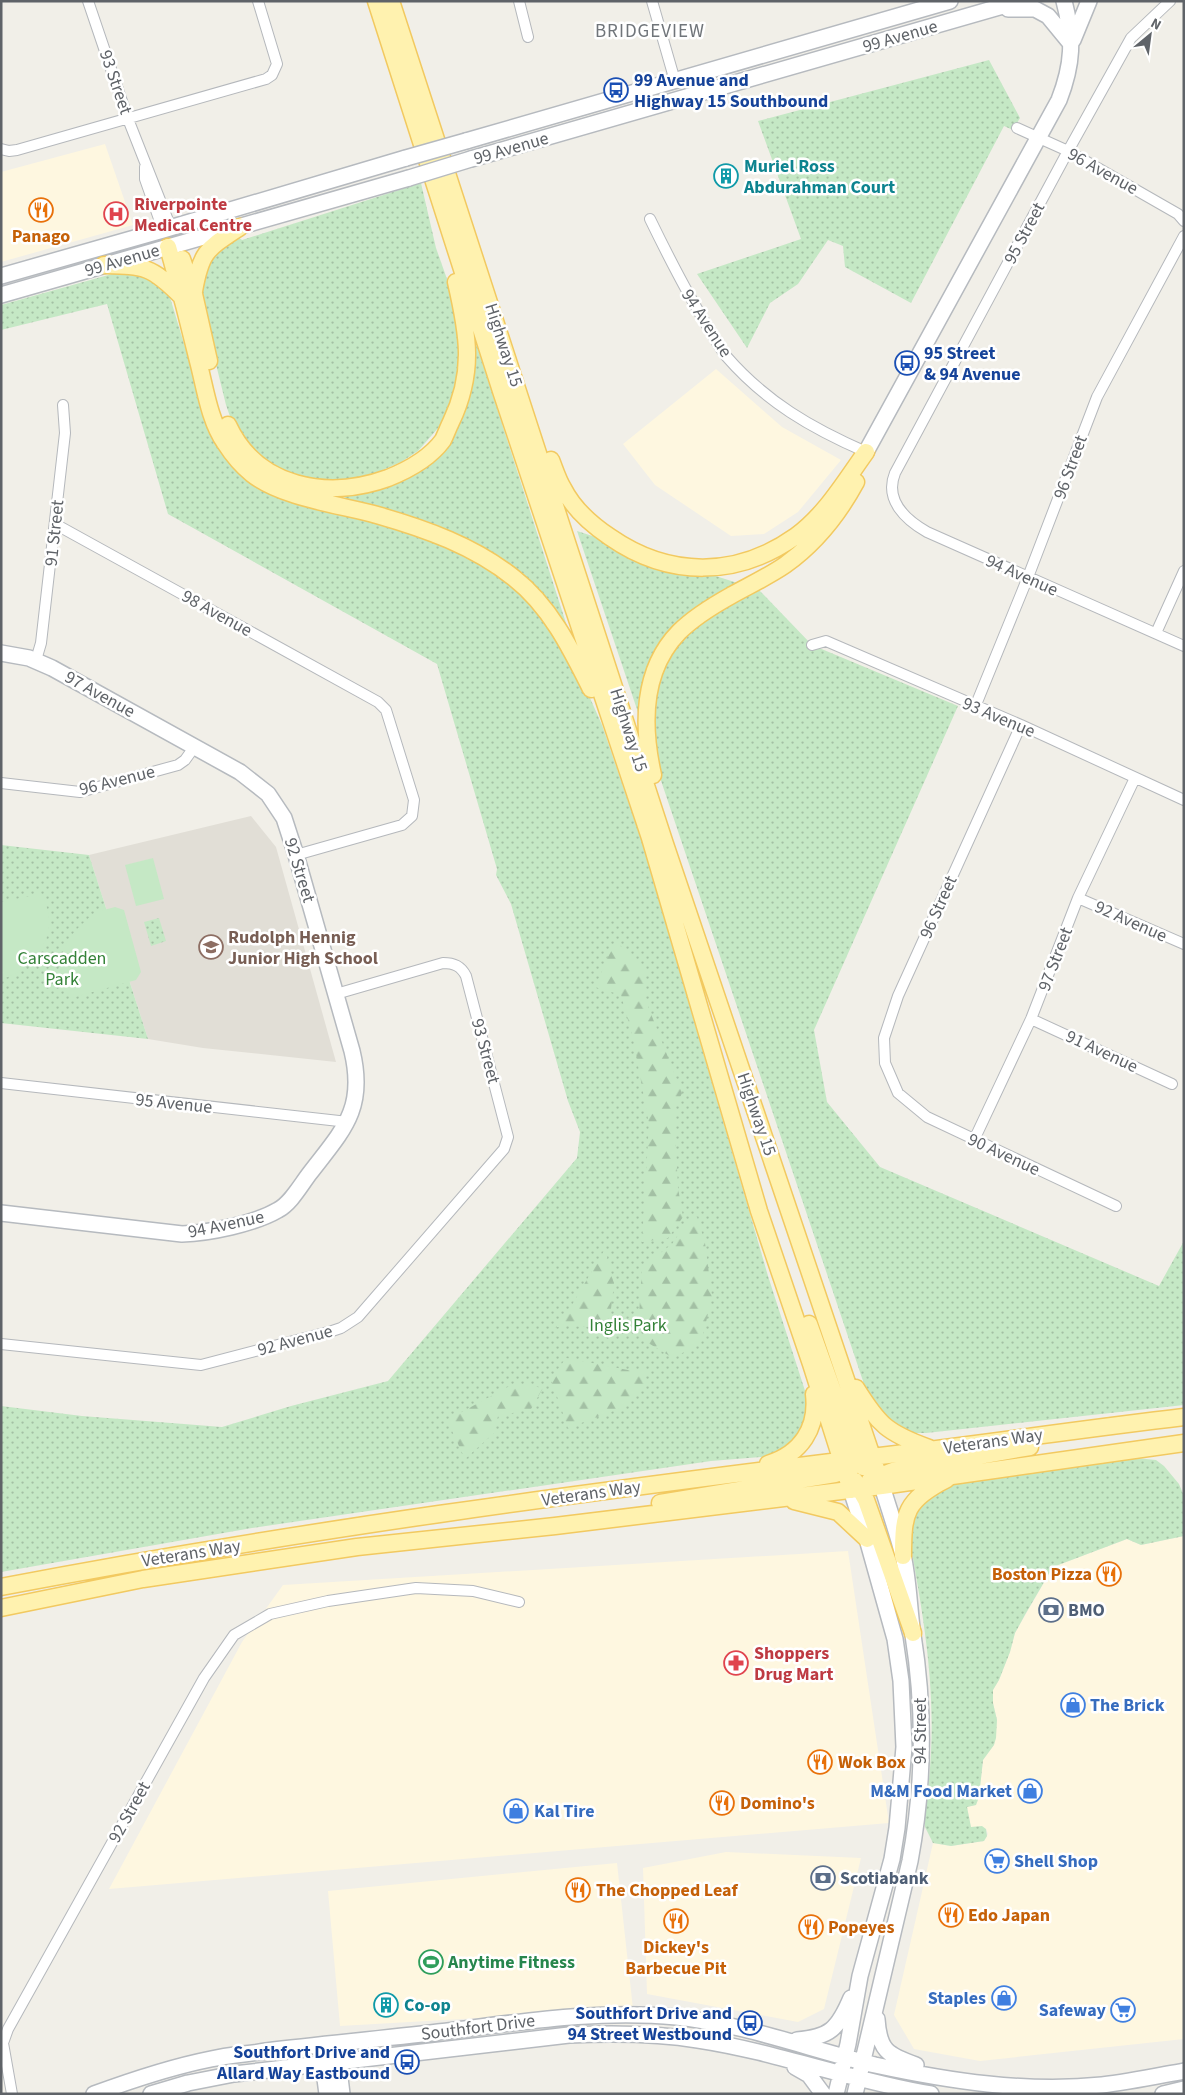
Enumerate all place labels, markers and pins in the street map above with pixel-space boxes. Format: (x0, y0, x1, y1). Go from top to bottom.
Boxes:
place label: 99 Avenue and Highway 15 Southbound (634, 68, 828, 114)
bus stop icon: 99 Avenue and Highway 15 Southbound (603, 77, 629, 103)
place label: Muriel Ross Abdurahman Court (743, 154, 895, 200)
building icon: Muriel Ross Abdurahman Court (713, 163, 739, 189)
place label: Riverpointe Medical Centre (134, 192, 252, 238)
restaurant icon: Panago (28, 197, 54, 223)
hospital icon: Riverpointe Medical Centre (103, 201, 129, 227)
place label: Panago (12, 224, 70, 249)
place label: 95 Street & 94 Avenue (924, 341, 1021, 387)
bus stop icon: 95 Street & 94 Avenue (894, 350, 920, 376)
place label: Rudolph Hennig Junior High School (228, 925, 378, 971)
school or university icon: Rudolph Hennig Junior High School (198, 934, 224, 960)
restaurant icon: Boston Pizza (1096, 1561, 1122, 1587)
place label: Boston Pizza (992, 1562, 1092, 1587)
bank icon: BMO (1038, 1597, 1064, 1623)
place label: BMO (1068, 1598, 1105, 1623)
place label: Shoppers Drug Mart (754, 1641, 833, 1687)
pharmacy icon: Shoppers Drug Mart (723, 1650, 749, 1676)
shop icon: The Brick (1060, 1692, 1086, 1718)
place label: The Brick (1090, 1693, 1165, 1718)
restaurant icon: Wok Box (807, 1749, 833, 1775)
place label: Wok Box (838, 1750, 906, 1775)
shop icon: M&M Food Market (1017, 1778, 1043, 1804)
place label: M&M Food Market (870, 1779, 1012, 1804)
restaurant icon: Domino's (709, 1790, 735, 1816)
place label: Domino's (740, 1791, 815, 1816)
shop icon: Kal Tire (503, 1798, 529, 1824)
place label: Kal Tire (534, 1799, 595, 1824)
supermarket icon: Shell Shop (984, 1848, 1010, 1874)
place label: Shell Shop (1014, 1849, 1098, 1874)
bank icon: Scotiabank (810, 1865, 836, 1891)
place label: Scotiabank (840, 1866, 929, 1891)
restaurant icon: The Chopped Leaf (565, 1877, 591, 1903)
place label: The Chopped Leaf (596, 1878, 739, 1903)
restaurant icon: Edo Japan (938, 1902, 964, 1928)
place label: Edo Japan (968, 1903, 1050, 1928)
restaurant icon: Dickey's Barbecue Pit (663, 1908, 689, 1934)
restaurant icon: Popeyes (798, 1914, 824, 1940)
place label: Popeyes (828, 1915, 894, 1940)
place label: Dickey's Barbecue Pit (625, 1935, 727, 1981)
sports icon: Anytime Fitness (418, 1949, 444, 1975)
place label: Anytime Fitness (447, 1950, 575, 1975)
shop icon: Staples (991, 1985, 1017, 2011)
place label: Staples (928, 1986, 986, 2011)
building icon: Co-op (373, 1992, 399, 2018)
place label: Co-op (404, 1993, 451, 2018)
supermarket icon: Safeway (1110, 1997, 1136, 2023)
place label: Safeway (1039, 1998, 1107, 2023)
place label: Southfort Drive and 94 Street Westbound (567, 2001, 732, 2047)
bus stop icon: Southfort Drive and 94 Street Westbound (737, 2010, 763, 2036)
place label: Southfort Drive and Allard Way Eastbound (216, 2040, 390, 2086)
bus stop icon: Southfort Drive and Allard Way Eastbound (394, 2049, 420, 2075)

